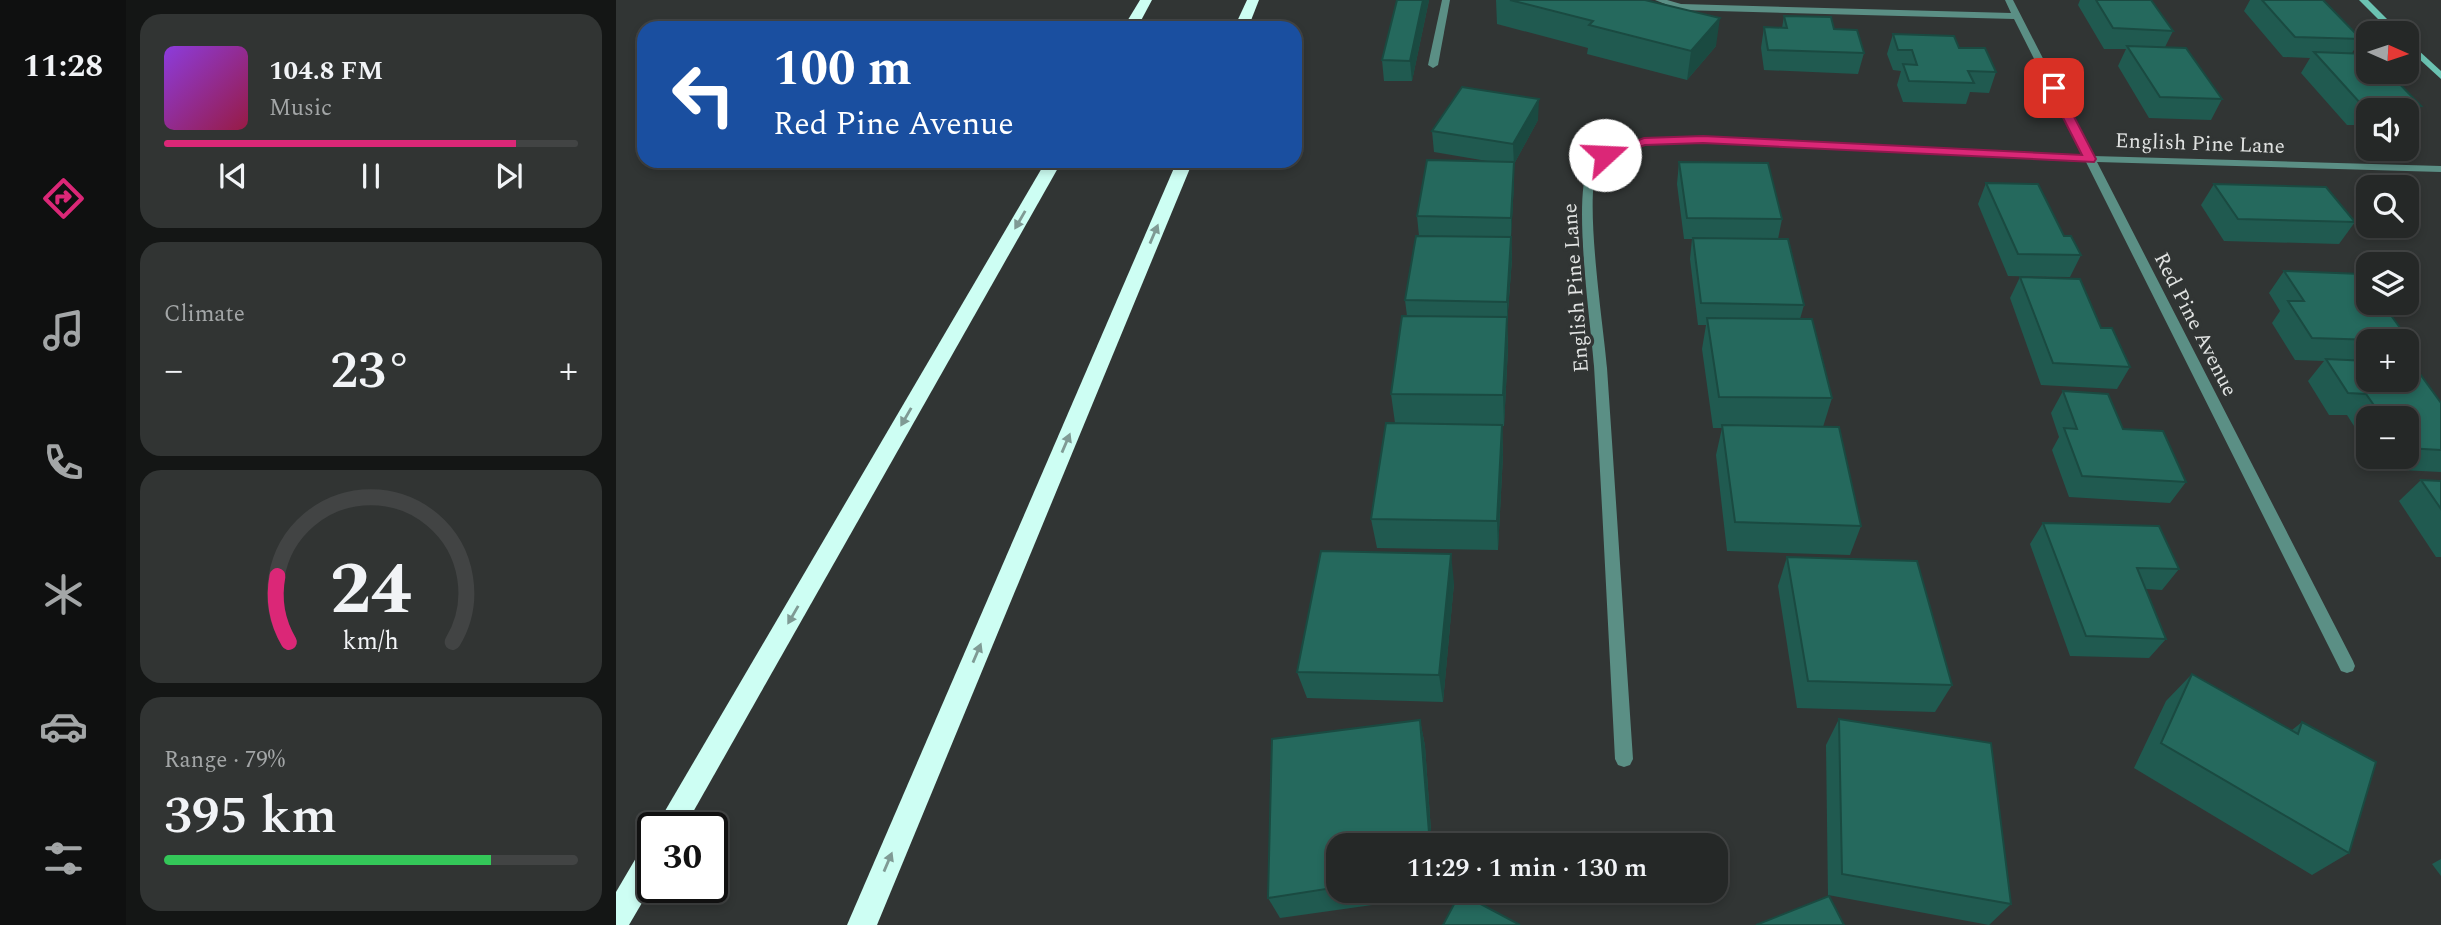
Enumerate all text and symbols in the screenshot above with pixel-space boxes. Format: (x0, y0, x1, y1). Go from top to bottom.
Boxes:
north arrow (2356, 21, 2418, 84)
map controls (2356, 21, 2419, 469)
text: 100 m (773, 32, 912, 107)
text: 11:28 (23, 42, 103, 91)
icon: left (658, 49, 749, 140)
text: 104.8 FM (269, 51, 383, 91)
pin (2024, 58, 2084, 118)
icon: arrive (2035, 69, 2073, 107)
text: Music (269, 91, 332, 126)
button: sound (2356, 98, 2419, 161)
text: Red Pine Avenue (773, 100, 1014, 149)
position arrow (1568, 118, 1642, 192)
street label: English Pine Lane (2115, 125, 2285, 163)
icon: previous (214, 157, 252, 195)
icon: pause (352, 157, 390, 195)
icon: next (490, 157, 528, 195)
icon: directions (39, 174, 88, 223)
button: search (2356, 175, 2419, 238)
street label: English Pine Lane (1554, 202, 1598, 374)
one-way arrow (1013, 211, 1026, 230)
one-way arrow (1149, 223, 1160, 244)
street label: Red Pine Avenue (2145, 247, 2245, 402)
button: layers (2356, 252, 2419, 315)
text: Climate (164, 297, 245, 332)
icon: music (39, 306, 88, 355)
button: + (2356, 329, 2419, 392)
text: 23° (330, 332, 412, 411)
text: − (164, 342, 183, 400)
text: + (559, 342, 578, 400)
button: − (2356, 406, 2419, 469)
one-way arrow (900, 408, 912, 427)
one-way arrow (1060, 432, 1071, 453)
icon: phone (39, 438, 88, 487)
text: 24 (330, 536, 412, 647)
icon: climate (39, 570, 88, 619)
one-way arrow (787, 605, 799, 624)
text: km/h (343, 623, 399, 661)
one-way arrow (972, 642, 983, 663)
icon: car (39, 702, 88, 751)
text: Range · 79% (164, 743, 285, 778)
text: 395 km (164, 777, 337, 856)
speed limit sign: 30 (637, 812, 728, 903)
icon: filters (39, 834, 88, 883)
text: 11:29 · 1 min · 130 m (1407, 848, 1647, 888)
one-way arrow (883, 851, 894, 872)

